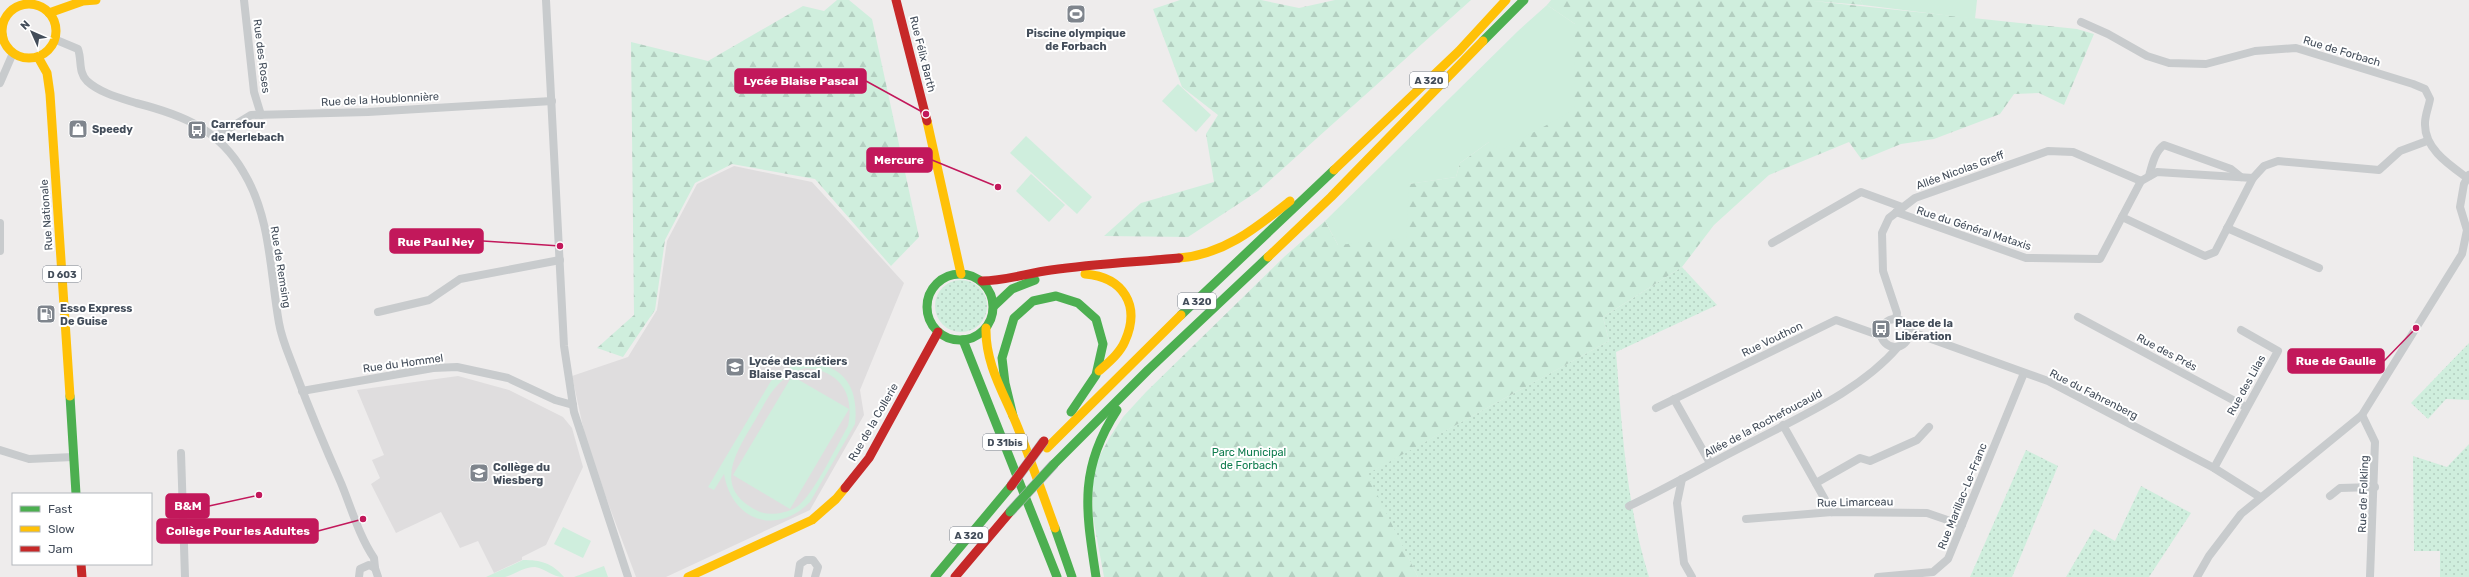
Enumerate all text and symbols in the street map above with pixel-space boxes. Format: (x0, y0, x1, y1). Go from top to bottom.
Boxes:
sports icon: Piscine olympique de Forbach (1065, 3, 1087, 25)
north arrow (12, 12, 52, 52)
street label: Rue Félix Barth (907, 15, 938, 93)
text: N (18, 18, 33, 33)
street label: Rue des Roses (251, 18, 273, 94)
place label: Piscine olympique de Forbach (1026, 27, 1126, 53)
street label: Rue de Forbach (2302, 34, 2382, 69)
callout: Lycée Blaise Pascal (735, 69, 866, 93)
road number: A 320 (1410, 72, 1448, 88)
text: Lycée Blaise Pascal (744, 74, 858, 88)
street label: Rue de la Houblonnière (321, 90, 439, 109)
shop icon: Speedy (67, 118, 89, 140)
place label: Carrefour de Merlebach (211, 118, 284, 144)
bus stop icon: Carrefour de Merlebach (186, 119, 208, 141)
place label: Speedy (92, 123, 133, 136)
callout: Mercure (867, 148, 932, 172)
street label: Allée Nicolas Greff (1914, 148, 2006, 192)
text: Mercure (874, 153, 924, 167)
street label: Rue Nationale (38, 179, 55, 251)
street label: Rue du Général Mataxis (1915, 204, 2033, 253)
street label: Rue de Remsing (268, 225, 293, 309)
callout: Rue Paul Ney (390, 229, 483, 253)
text: Rue Paul Ney (397, 235, 475, 249)
road number: D 603 (43, 266, 81, 282)
road number: A 320 (1178, 293, 1216, 309)
place label: Esso Express De Guise (60, 302, 132, 328)
fuel station icon: Esso Express De Guise (35, 303, 57, 325)
place label: Place de la Libération (1895, 317, 1953, 343)
bus stop icon: Place de la Libération (1870, 318, 1892, 340)
street label: Rue Vouthon (1740, 319, 1805, 360)
street label: Rue des Prés (2134, 331, 2200, 374)
callout: Rue de Gaulle (2288, 349, 2384, 373)
street label: Rue du Hommel (362, 351, 444, 376)
street label: Rue des Lilas (2225, 352, 2269, 418)
text: Rue de Gaulle (2296, 354, 2376, 368)
place label: Lycée des métiers Blaise Pascal (749, 355, 847, 381)
school or university icon: Lycée des métiers Blaise Pascal (724, 356, 746, 378)
street label: Rue du Fahrenberg (2047, 366, 2140, 422)
street label: Rue de la Collerie (846, 381, 901, 463)
street label: Allée de la Rochefoucauld (1702, 387, 1825, 460)
road number: D 31bis (983, 434, 1027, 450)
street label: Rue Marillac-Le-Franc (1935, 441, 1990, 551)
park label: Parc Municipal de Forbach (1212, 446, 1286, 472)
street label: Rue de Folkling (2356, 455, 2371, 533)
place label: Collège du Wiesberg (493, 461, 550, 487)
school or university icon: Collège du Wiesberg (468, 462, 490, 484)
legend (12, 493, 152, 565)
callout: B&M (166, 494, 209, 518)
street label: Rue Limarceau (1817, 495, 1893, 510)
text: B&M (174, 499, 202, 513)
text: Fast (48, 502, 72, 516)
callout: Collège Pour les Adultes (157, 519, 318, 543)
text: Slow (48, 522, 75, 536)
text: Collège Pour les Adultes (166, 524, 310, 538)
road number: A 320 (950, 527, 988, 543)
text: Jam (48, 542, 73, 556)

